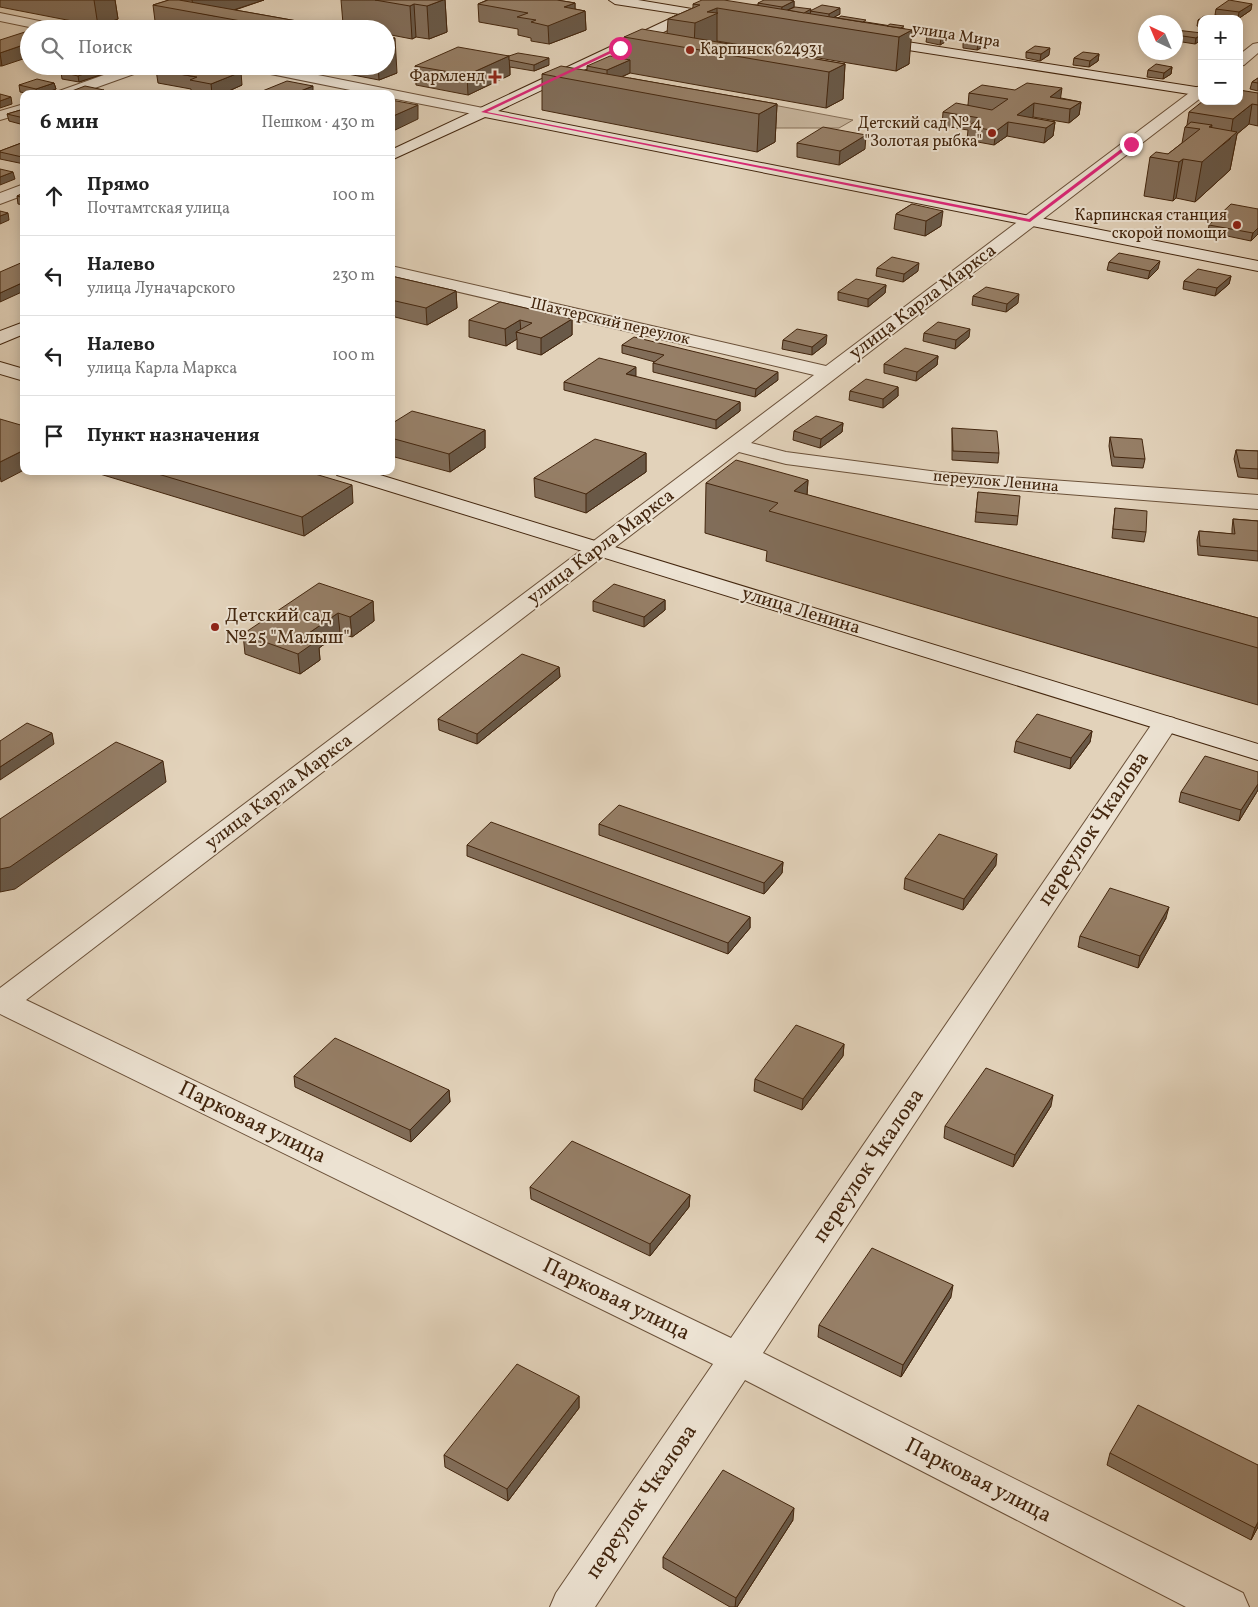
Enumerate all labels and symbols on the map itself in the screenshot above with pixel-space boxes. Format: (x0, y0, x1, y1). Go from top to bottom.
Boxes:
north arrow (1138, 15, 1183, 60)
street label: улица Мира (910, 18, 1002, 54)
route start (609, 37, 632, 60)
place label: Карпинск 624931 (700, 39, 823, 61)
marker: Карпинск 624931 (684, 44, 696, 56)
place label: Фармленд (410, 66, 485, 88)
marker: Фармленд (489, 71, 501, 83)
place label: Детский сад № 4 "Золотая рыбка" (858, 113, 982, 153)
marker: Детский сад № 4 "Золотая рыбка" (986, 127, 998, 139)
route end (1120, 133, 1143, 156)
place label: Карпинская станция скорой помощи (1075, 205, 1227, 245)
marker: Карпинская станция скорой помощи (1231, 219, 1243, 231)
street label: улица Карла Маркса (844, 238, 1002, 366)
street label: Шахтерский переулок (528, 293, 692, 351)
street label: переулок Ленина (932, 466, 1060, 498)
street label: улица Карла Маркса (522, 483, 680, 611)
street label: улица Ленина (739, 581, 863, 641)
place label: Детский сад №25 "Малыш" (225, 603, 350, 651)
marker: Детский сад №25 "Малыш" (209, 621, 221, 633)
street label: улица Карла Маркса (200, 728, 358, 856)
street label: переулок Чкалова (1031, 745, 1157, 913)
street label: Парковая улица (173, 1074, 331, 1172)
street label: переулок Чкалова (806, 1082, 932, 1250)
street label: Парковая улица (537, 1251, 695, 1349)
street label: переулок Чкалова (579, 1418, 705, 1586)
street label: Парковая улица (899, 1431, 1057, 1531)

